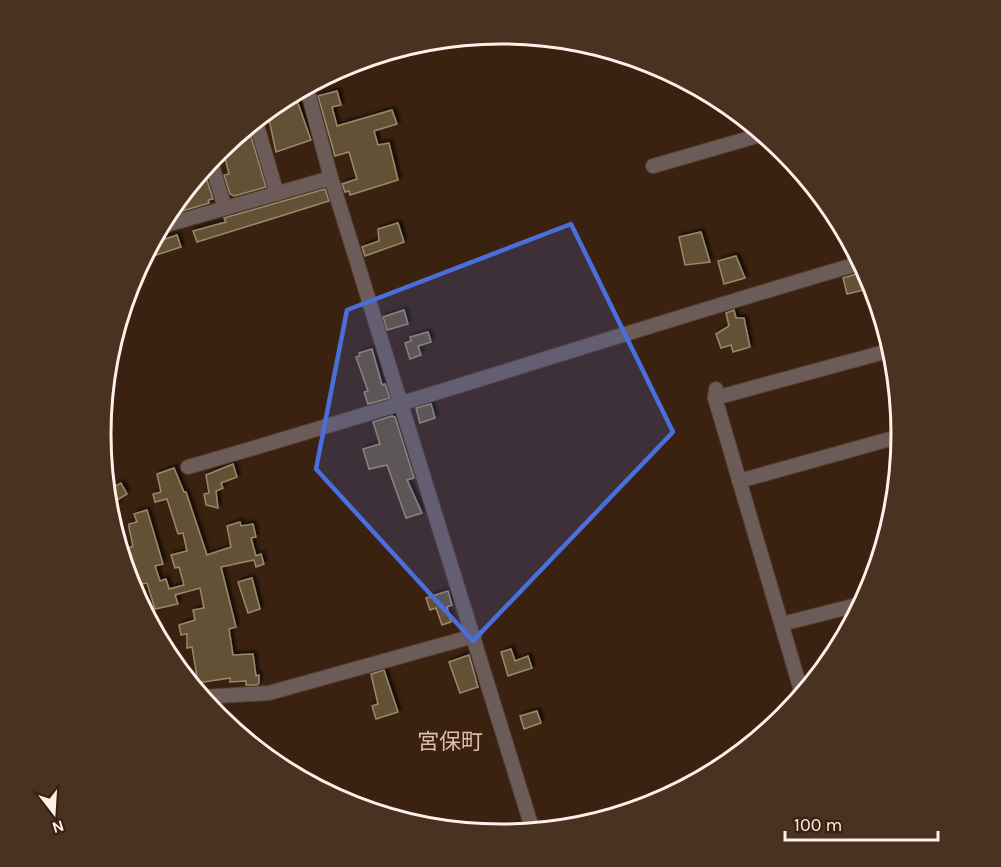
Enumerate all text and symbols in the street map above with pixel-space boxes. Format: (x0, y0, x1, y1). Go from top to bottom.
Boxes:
district label: 宮保町 (417, 729, 483, 755)
north arrow (24, 783, 84, 843)
scale bar (785, 804, 938, 842)
text: 100 m (794, 814, 842, 836)
text: N (50, 816, 67, 838)

